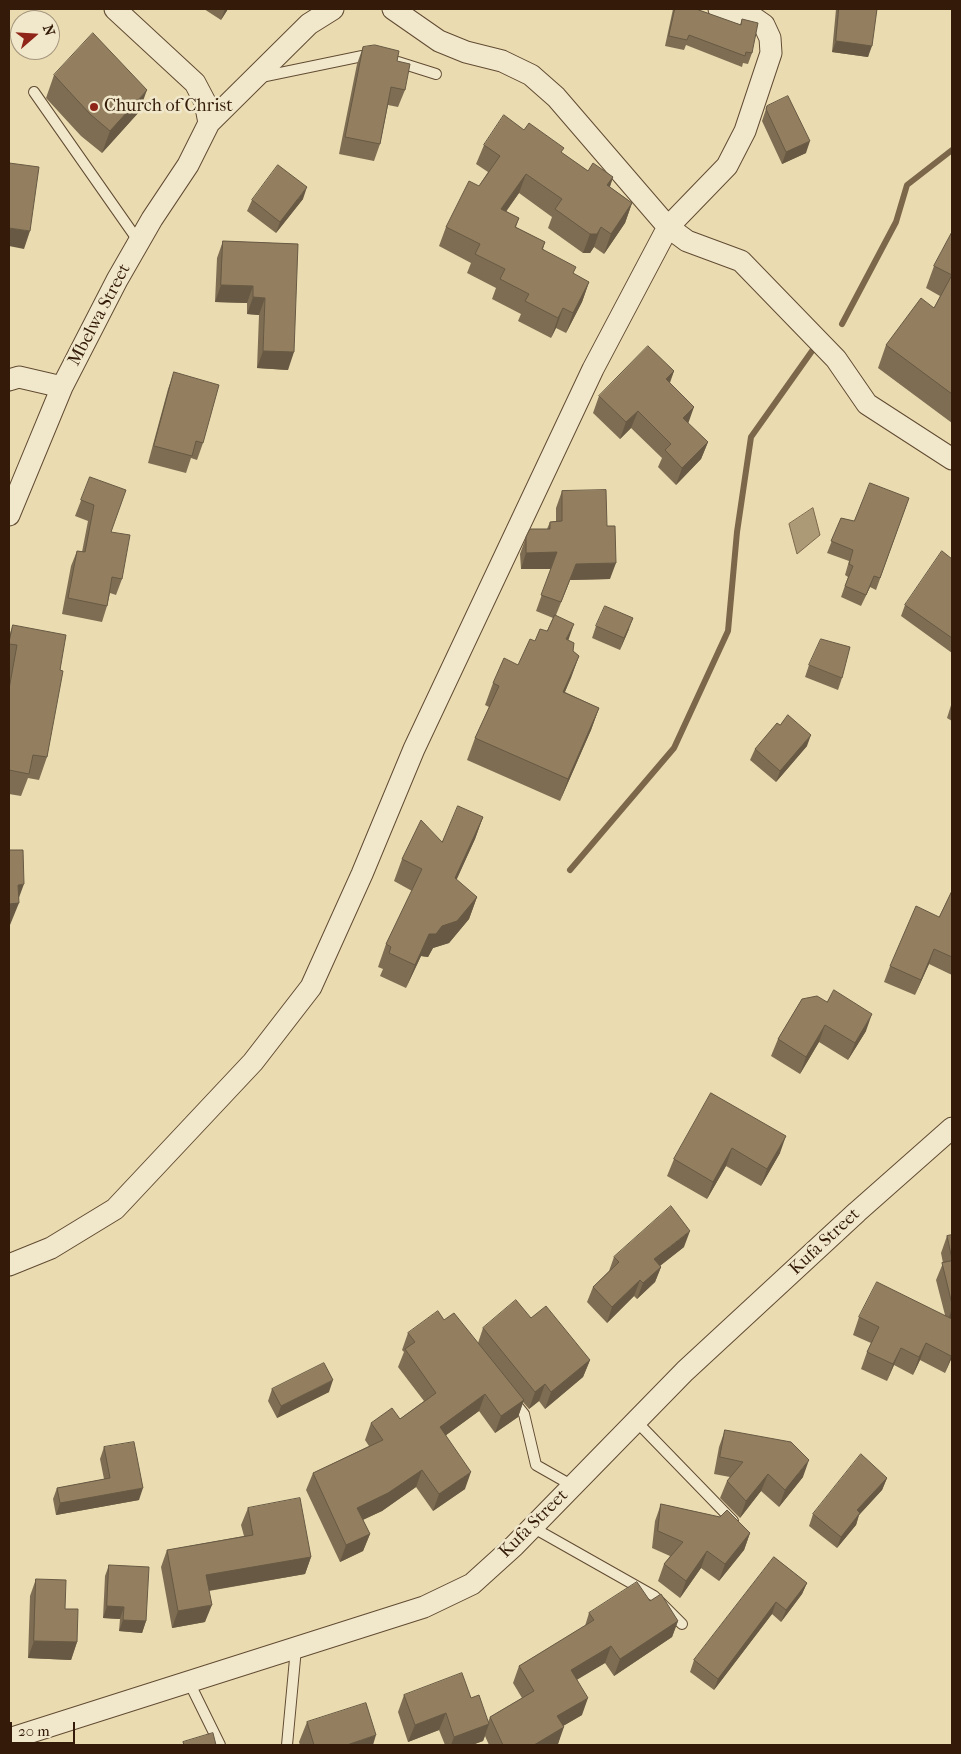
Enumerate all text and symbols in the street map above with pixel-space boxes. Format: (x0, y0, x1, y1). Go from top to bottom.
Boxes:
north arrow (10, 10, 60, 60)
text: N (39, 22, 58, 38)
place label: Church of Christ (104, 96, 233, 118)
marker: Church of Christ (88, 101, 100, 113)
street label: Mbelwa Street (64, 260, 136, 370)
street label: Kufa Street (785, 1204, 865, 1280)
street label: Kufa Street (495, 1485, 573, 1563)
scale bar (12, 1712, 78, 1744)
text: 20 m (18, 1722, 50, 1740)

